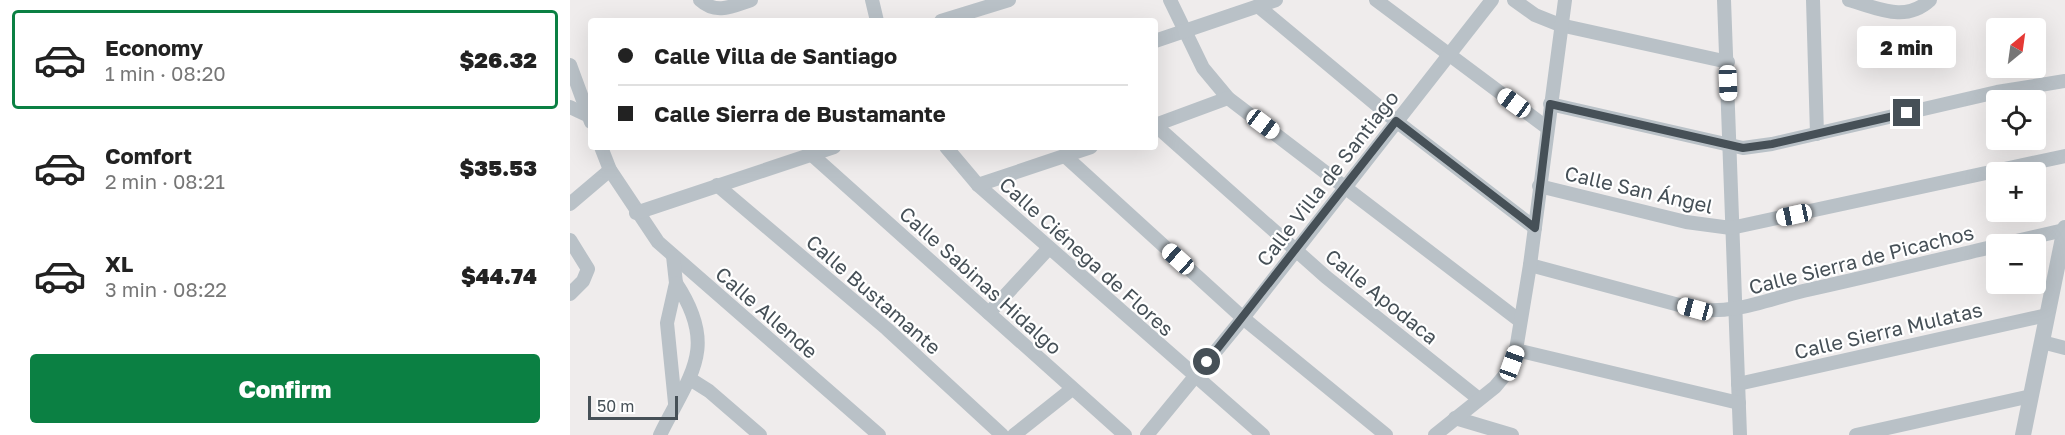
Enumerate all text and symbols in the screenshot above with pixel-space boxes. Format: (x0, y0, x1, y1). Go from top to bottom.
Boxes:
north arrow (1986, 18, 2046, 78)
map controls (1986, 18, 2046, 294)
callout: 2 min (1858, 26, 1956, 68)
icon: car (33, 33, 87, 87)
text: Economy (105, 34, 203, 61)
text: 2 min (1880, 35, 1933, 59)
text: Calle Villa de Santiago (654, 42, 897, 69)
text: $26.32 (460, 46, 537, 73)
text: 1 min · 08:20 (105, 61, 226, 85)
car (1718, 65, 1738, 101)
street label: Calle Villa de Santiago (1251, 85, 1403, 271)
car (1494, 85, 1534, 121)
button: locate (1986, 90, 2046, 150)
route end (1893, 99, 1920, 126)
text: Calle Sierra de Bustamante (654, 100, 946, 127)
car (1243, 106, 1283, 142)
icon: car (33, 141, 87, 195)
text: Comfort (105, 142, 192, 169)
text: $35.53 (460, 154, 537, 181)
street label: Calle San Ángel (1562, 160, 1716, 218)
button: + (1986, 162, 2046, 222)
text: 2 min · 08:21 (105, 169, 225, 193)
street label: Calle Ciénega de Flores (995, 171, 1179, 341)
street label: Calle Sabinas Hidalgo (895, 201, 1067, 359)
car (1775, 202, 1813, 228)
street label: Calle Sierra de Picachos (1746, 219, 1976, 299)
street label: Calle Bustamante (802, 229, 946, 359)
button: − (1986, 234, 2046, 294)
car (1159, 240, 1197, 278)
street label: Calle Apodaca (1321, 243, 1443, 349)
icon: car (33, 249, 87, 303)
text: XL (105, 250, 133, 277)
street label: Calle Allende (711, 261, 823, 363)
text: $44.74 (461, 262, 537, 289)
text: 3 min · 08:22 (105, 277, 227, 301)
car (1675, 296, 1715, 322)
street label: Calle Sierra Mulatas (1792, 297, 1984, 363)
car (1497, 343, 1527, 383)
route start (1193, 348, 1220, 375)
button: Confirm (30, 354, 540, 423)
scale bar (588, 393, 678, 420)
text: 50 m (597, 396, 634, 416)

